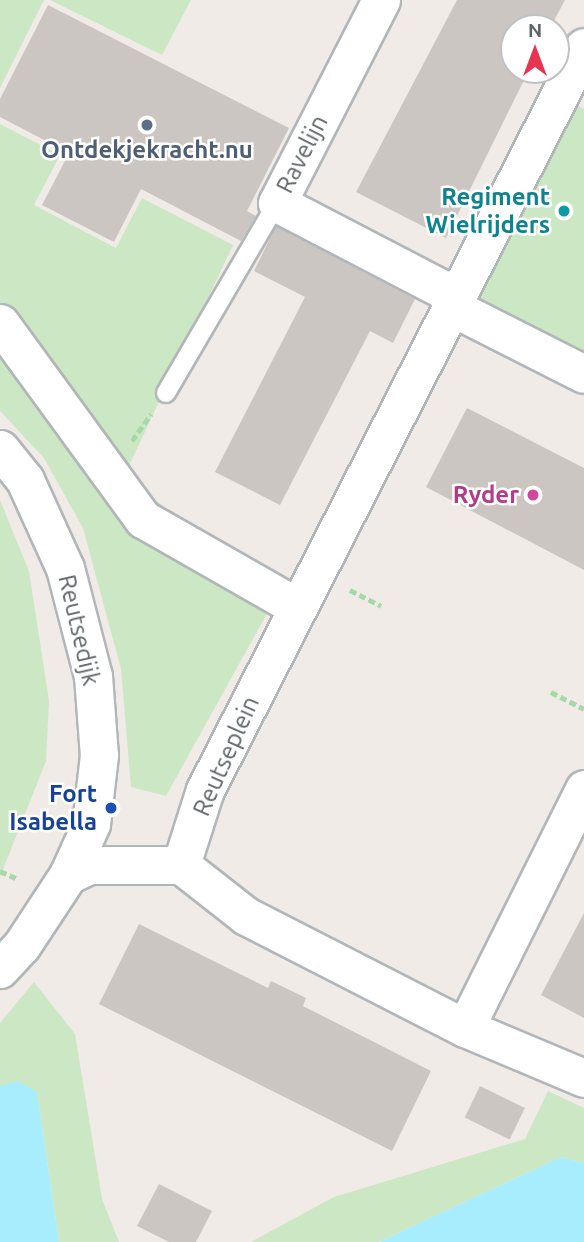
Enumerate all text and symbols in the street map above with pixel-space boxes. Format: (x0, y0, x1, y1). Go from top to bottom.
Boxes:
north arrow (500, 14, 570, 84)
text: N (528, 19, 542, 41)
street label: Ravelijn (270, 110, 334, 198)
marker: Ontdekjekracht.nu (139, 117, 155, 133)
place label: Ontdekjekracht.nu (41, 136, 253, 164)
place label: Regiment Wielrijders (425, 183, 550, 239)
marker: Regiment Wielrijders (556, 203, 572, 219)
place label: Ryder (453, 481, 519, 509)
marker: Ryder (525, 487, 541, 503)
street label: Reutsedijk (52, 572, 106, 688)
street label: Reutseplein (187, 692, 265, 820)
place label: Fort Isabella (9, 780, 97, 836)
marker: Fort Isabella (103, 800, 119, 816)

